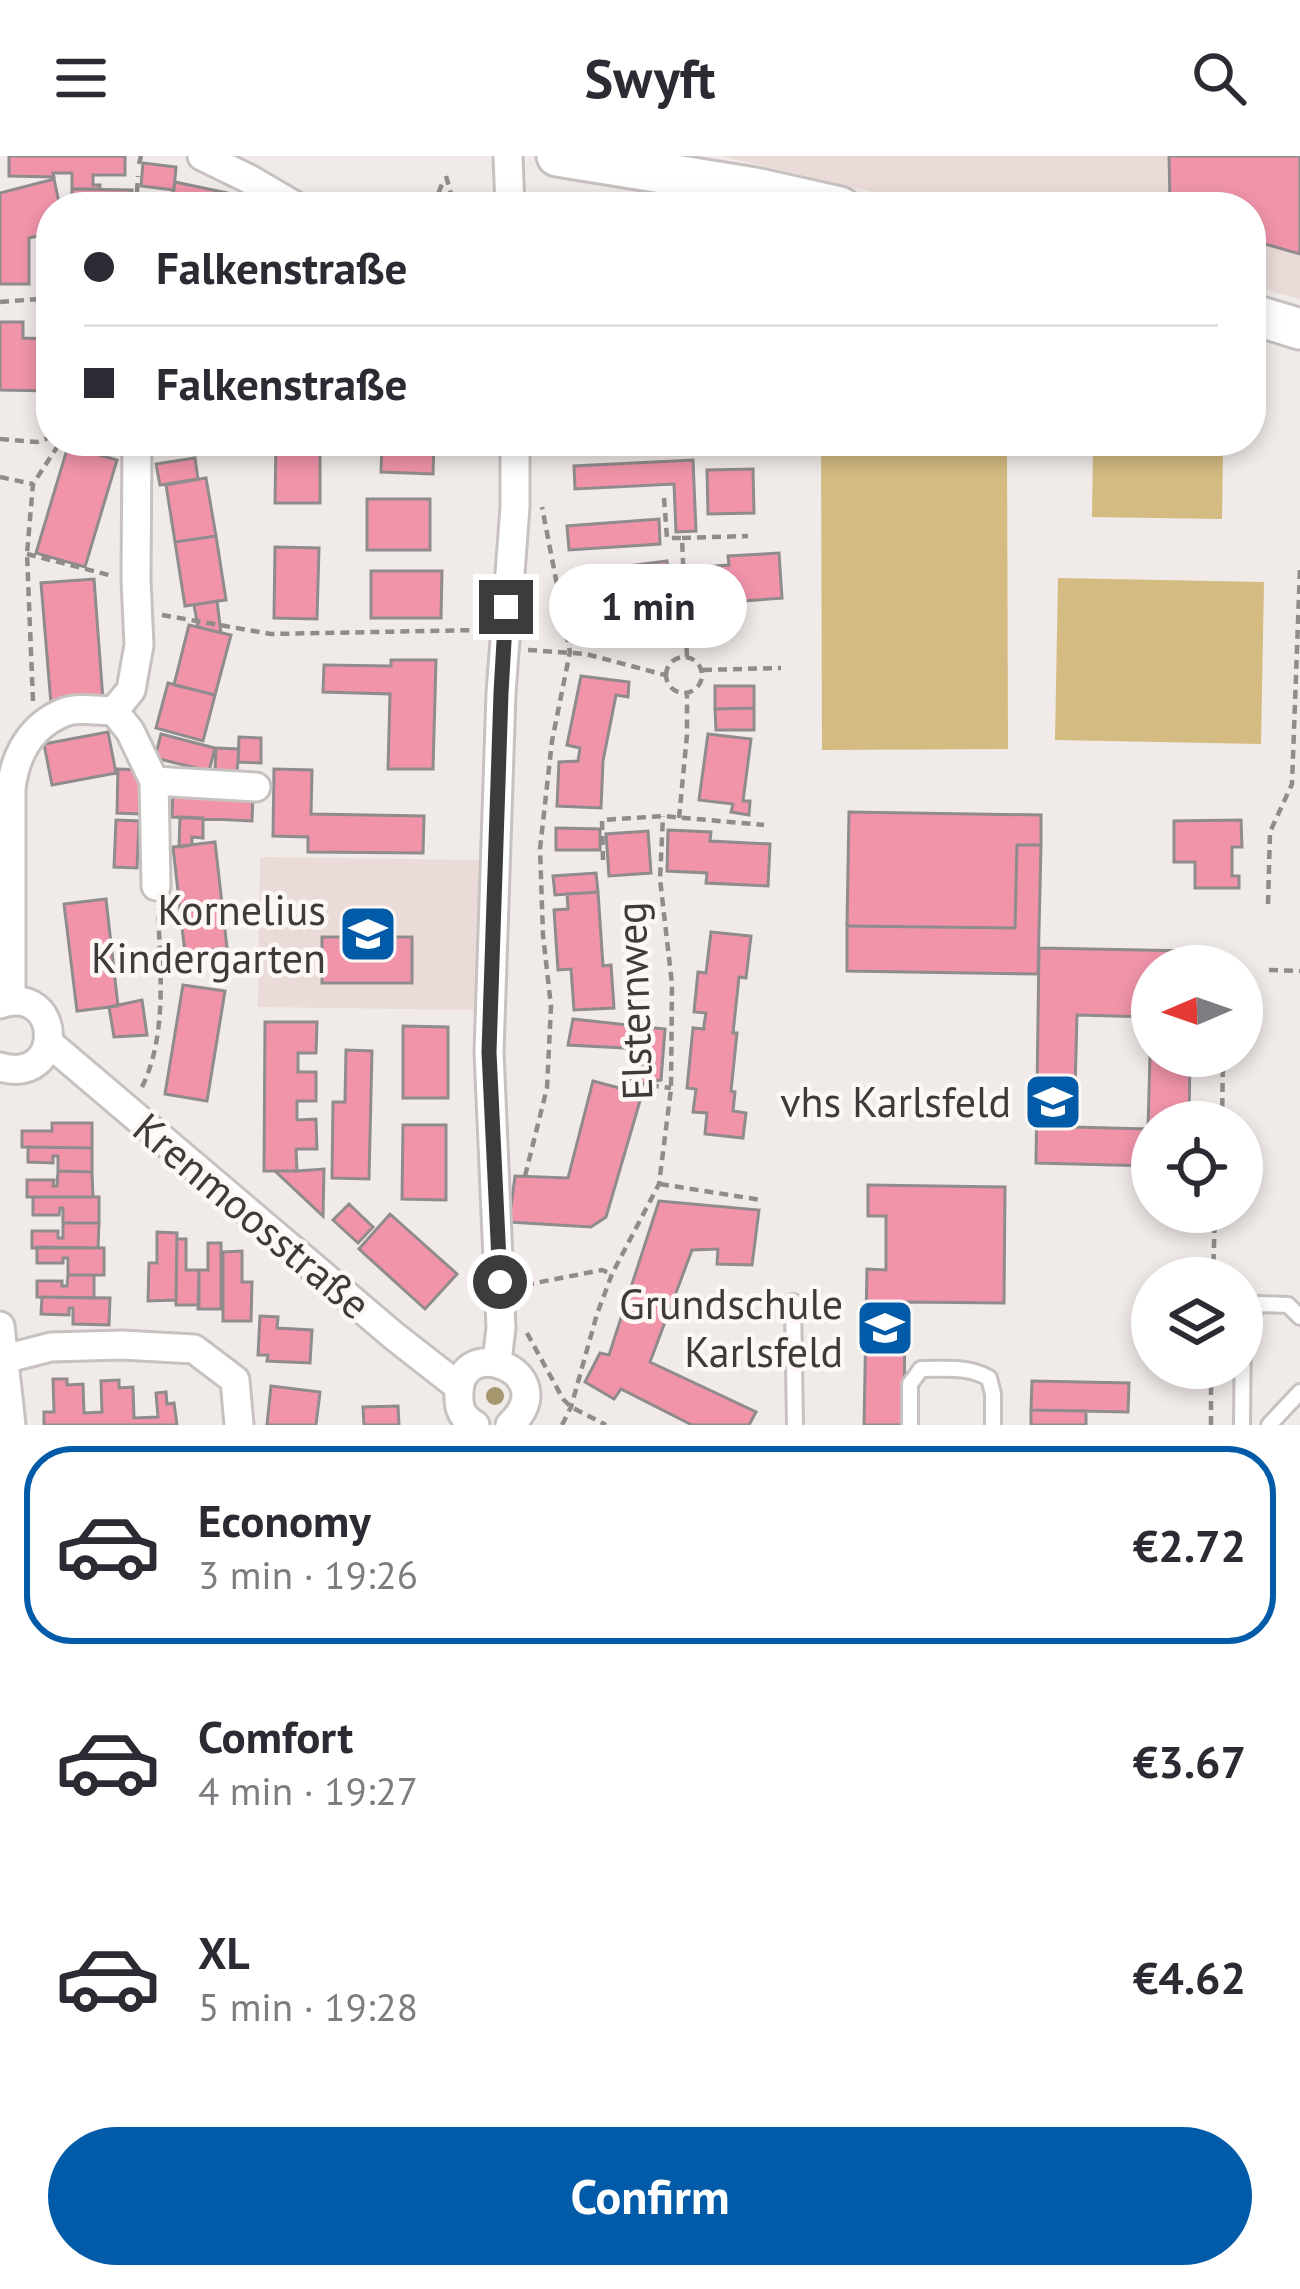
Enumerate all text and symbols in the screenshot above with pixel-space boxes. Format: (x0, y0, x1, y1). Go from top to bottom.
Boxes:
text: Swyft (585, 43, 715, 113)
icon: menu (48, 45, 114, 111)
icon: search (1186, 45, 1252, 111)
text: Falkenstraße (156, 238, 407, 296)
text: Falkenstraße (156, 354, 407, 412)
callout: 1 min (548, 565, 746, 649)
route end (479, 580, 533, 634)
text: 1 min (600, 580, 696, 631)
place label: Kornelius Kindergarten (91, 882, 326, 985)
street label: Elsternweg (603, 901, 664, 1101)
school or university icon: Kornelius Kindergarten (337, 903, 399, 965)
north arrow (1131, 945, 1263, 1077)
map controls (1131, 945, 1263, 1389)
school or university icon: vhs Karlsfeld (1022, 1071, 1084, 1133)
place label: vhs Karlsfeld (780, 1074, 1011, 1129)
street label: Krenmoosstraße (122, 1100, 382, 1331)
button: locate (1131, 1101, 1263, 1233)
route start (473, 1255, 527, 1309)
button: layers (1131, 1257, 1263, 1389)
place label: Grundschule Karlsfeld (619, 1276, 843, 1379)
school or university icon: Grundschule Karlsfeld (854, 1297, 916, 1359)
icon: car (54, 1491, 162, 1599)
text: Economy (198, 1491, 371, 1549)
text: €2.72 (1133, 1516, 1246, 1574)
text: 3 min · 19:26 (198, 1549, 418, 1600)
icon: car (54, 1707, 162, 1815)
text: Comfort (198, 1707, 353, 1765)
text: €3.67 (1133, 1732, 1246, 1790)
text: 4 min · 19:27 (198, 1765, 418, 1816)
icon: car (54, 1923, 162, 2031)
text: XL (198, 1923, 250, 1981)
text: €4.62 (1133, 1948, 1246, 2006)
text: 5 min · 19:28 (198, 1981, 418, 2032)
button: Confirm (48, 2127, 1252, 2265)

